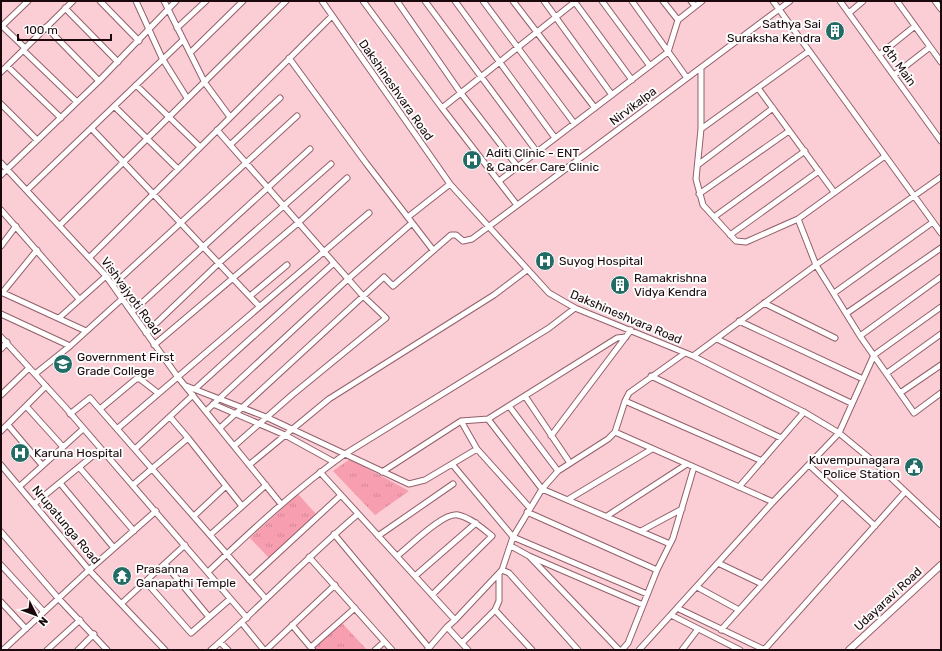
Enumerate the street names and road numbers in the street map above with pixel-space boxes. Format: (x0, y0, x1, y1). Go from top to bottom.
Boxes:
street label: Dakshineshvara Road (356, 37, 436, 143)
street label: 6th Main (879, 41, 919, 89)
street label: Nirvikalpa (607, 84, 659, 128)
street label: Vishvajyoti Road (98, 255, 164, 337)
street label: Dakshineshvara Road (568, 287, 684, 347)
street label: Nrupatunga Road (29, 483, 103, 567)
street label: Udayaravi Road (851, 564, 925, 634)

